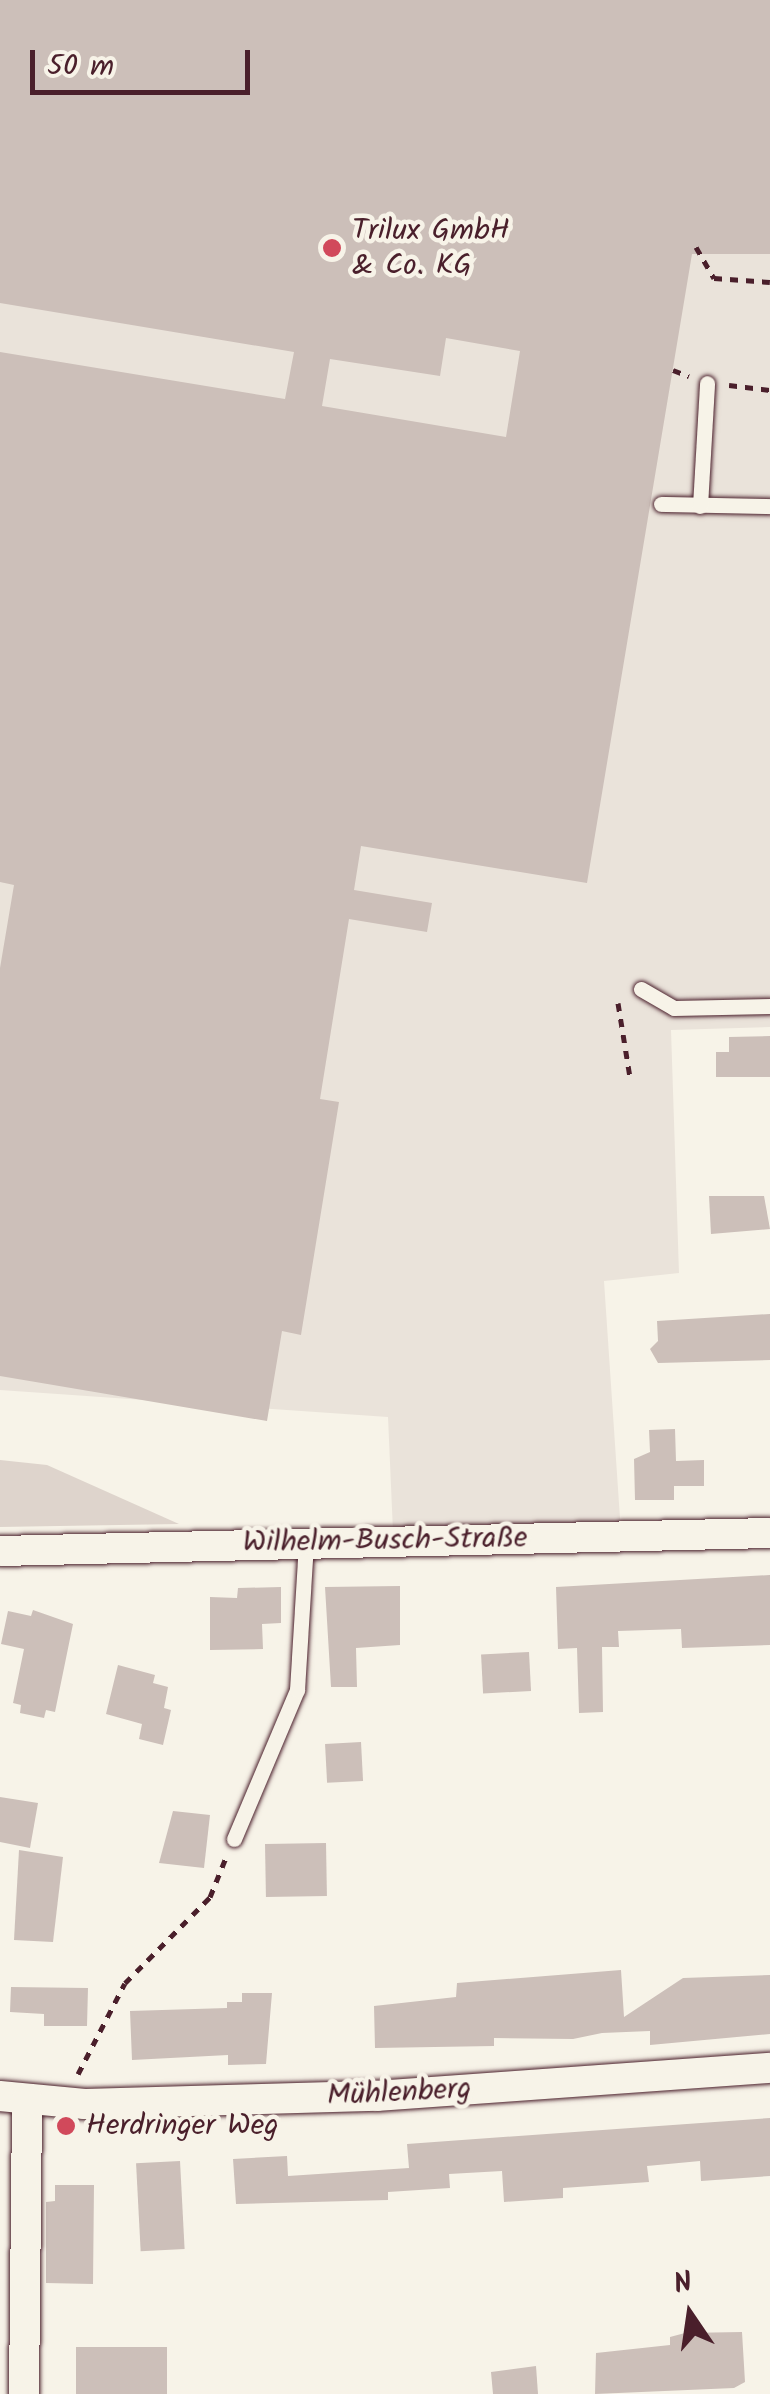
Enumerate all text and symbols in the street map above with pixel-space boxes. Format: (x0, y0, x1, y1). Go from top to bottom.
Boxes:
scale bar (35, 30, 255, 92)
text: 50 m (47, 43, 114, 91)
place label: Trilux GmbH & Co. KG (352, 213, 510, 284)
marker: Trilux GmbH & Co. KG (321, 237, 343, 259)
street label: Wilhelm-Busch-Straße (242, 1521, 528, 1561)
street label: Mühlenberg (326, 2071, 472, 2115)
place label: Herdringer Weg (86, 2108, 278, 2144)
marker: Herdringer Weg (55, 2115, 77, 2137)
text: N (669, 2260, 697, 2308)
north arrow (640, 2264, 740, 2364)

